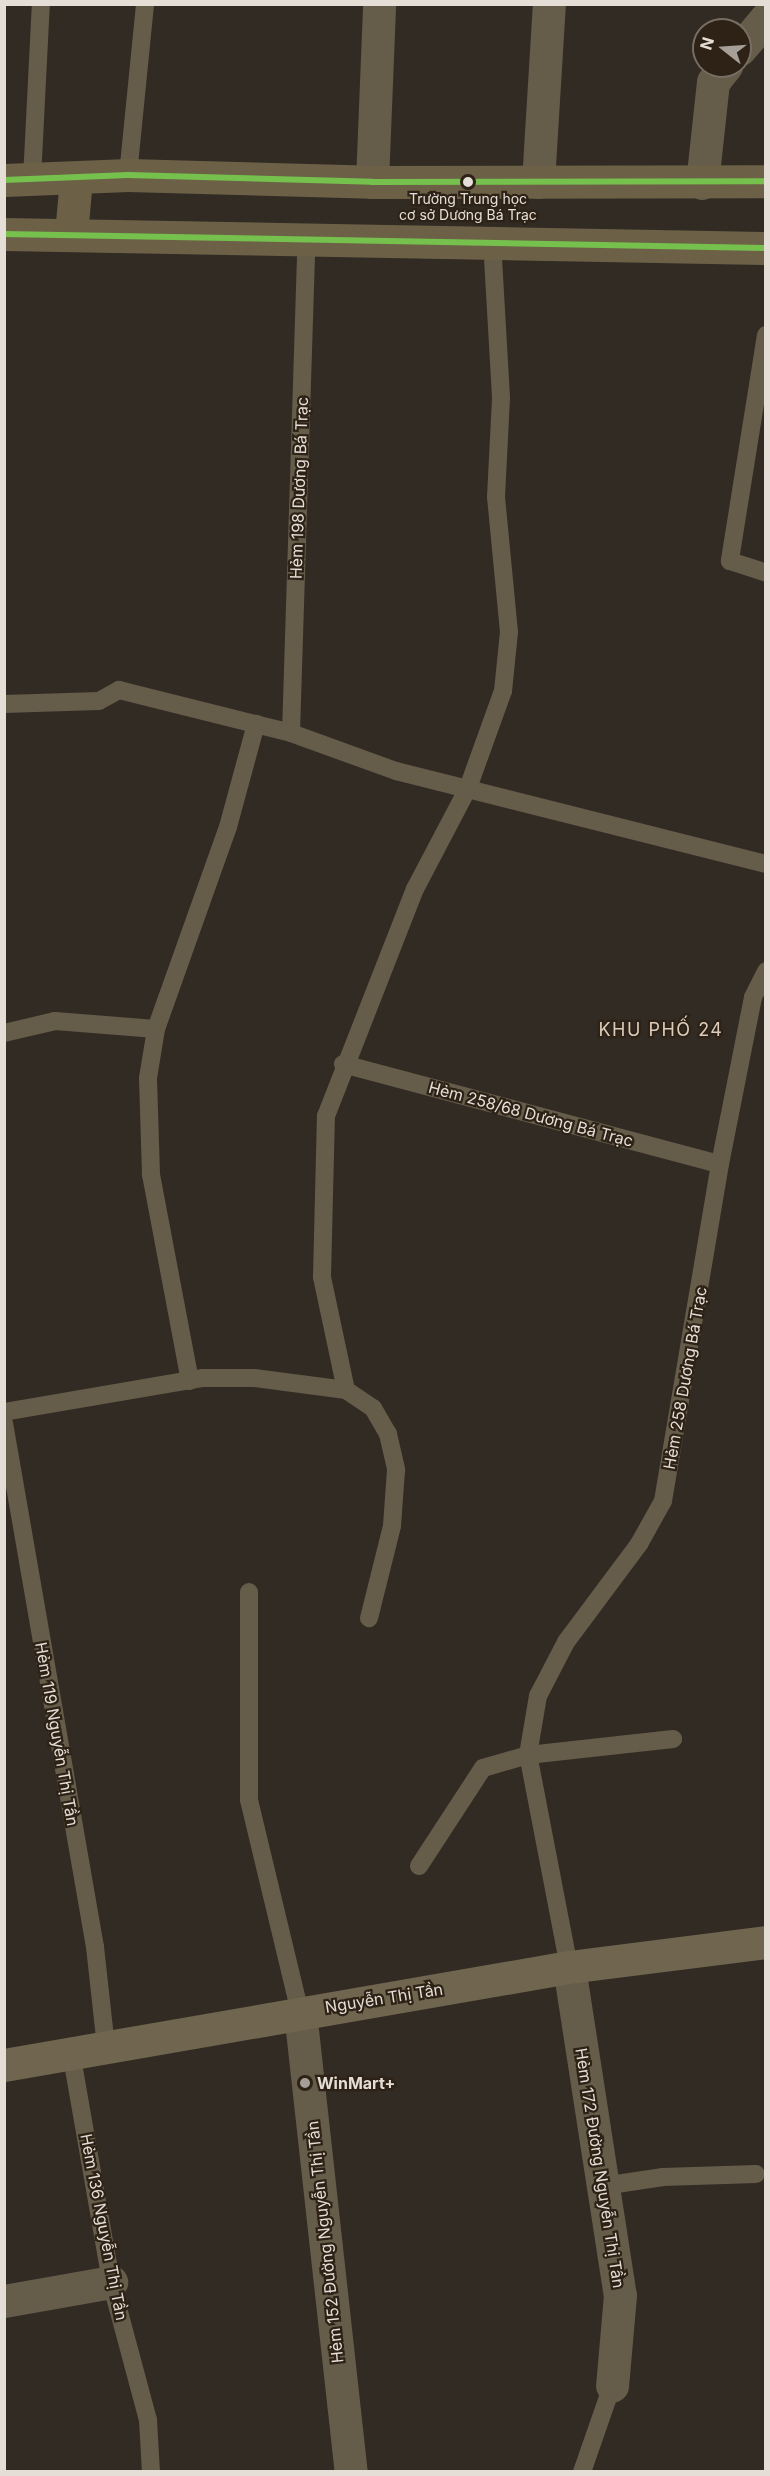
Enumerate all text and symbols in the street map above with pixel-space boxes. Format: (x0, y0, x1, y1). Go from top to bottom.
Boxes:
north arrow (692, 18, 752, 78)
text: N (695, 35, 718, 52)
marker: Trường Trung học cơ sở Dương Bá Trạc (462, 176, 474, 188)
place label: Trường Trung học cơ sở Dương Bá Trạc (399, 191, 537, 224)
street label: Hẻm 198 Dương Bá Trạc (286, 397, 312, 579)
district label: KHU PHỐ 24 (599, 1019, 723, 1041)
street label: Hẻm 258/68 Dương Bá Trạc (427, 1077, 635, 1151)
street label: Hẻm 258 Dương Bá Trạc (659, 1285, 711, 1471)
street label: Hẻm 119 Nguyễn Thị Tần (31, 1641, 83, 1827)
street label: Nguyễn Thị Tần (324, 1979, 444, 2017)
street label: Hẻm 172 Đường Nguyễn Thị Tần (572, 2047, 628, 2289)
place label: WinMart+ (317, 2073, 395, 2093)
marker: WinMart+ (298, 2076, 312, 2090)
street label: Hẻm 152 Đường Nguyễn Thị Tần (303, 2120, 347, 2364)
street label: Hẻm 136 Nguyễn Thị Tần (76, 2132, 132, 2322)

